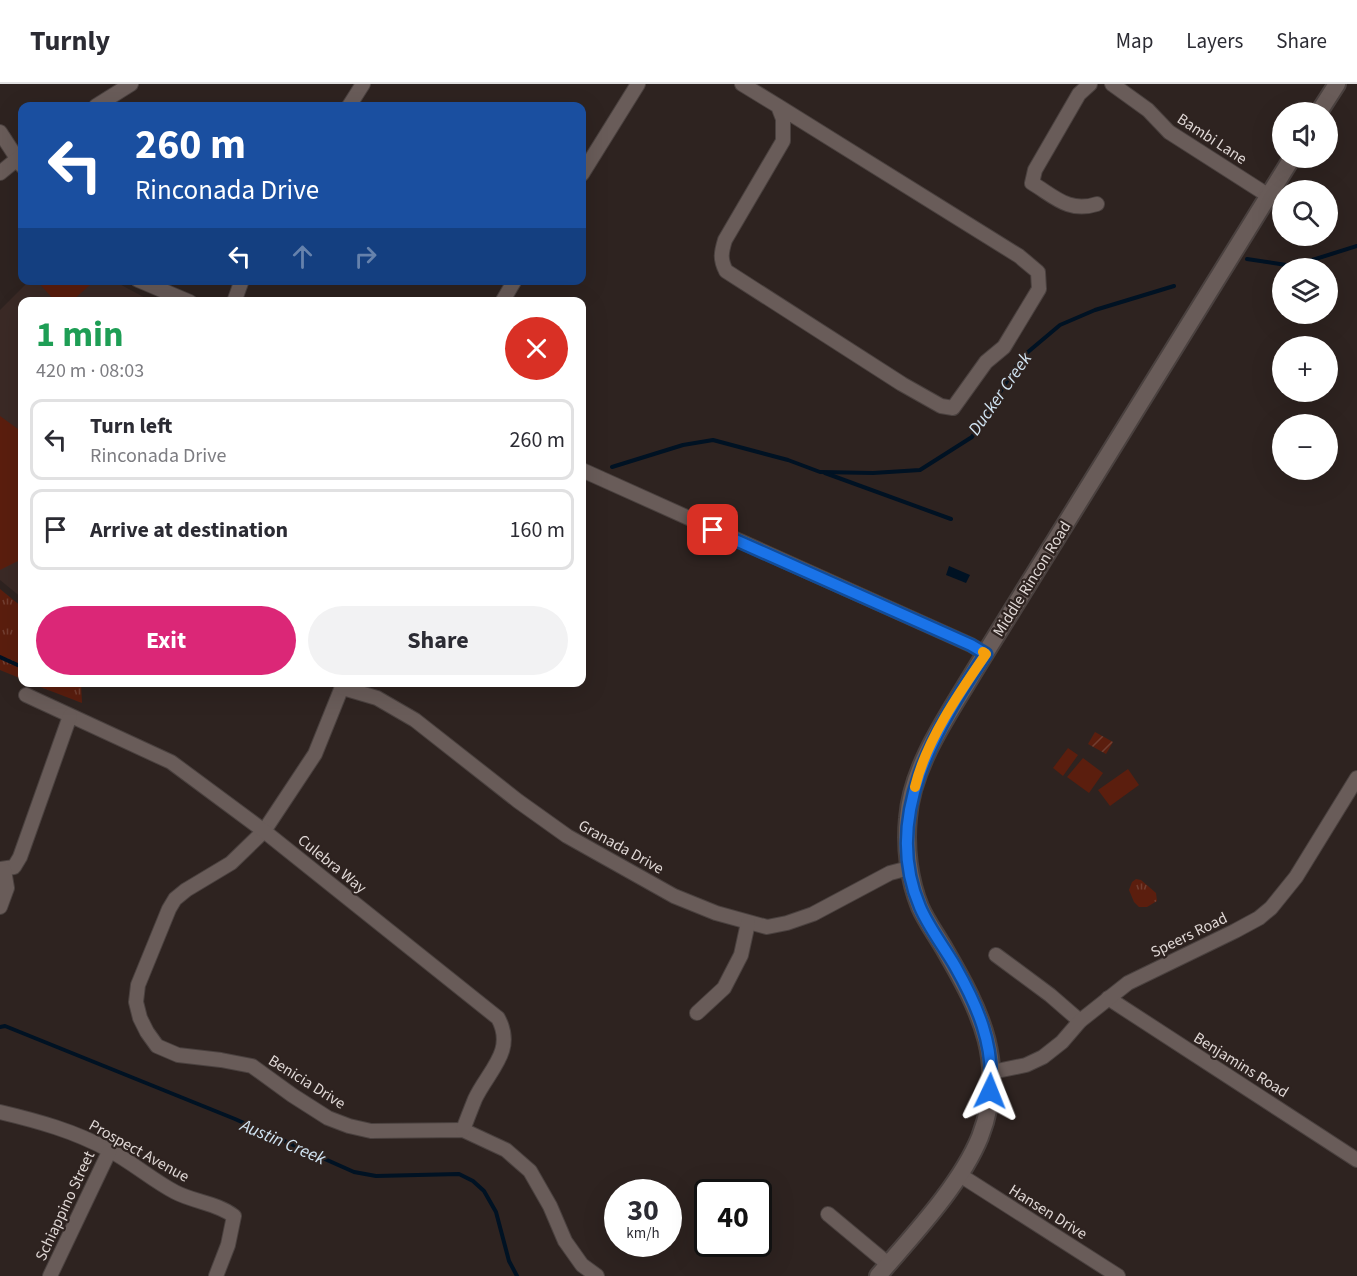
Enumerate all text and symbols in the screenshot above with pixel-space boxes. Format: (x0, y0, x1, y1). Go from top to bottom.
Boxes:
text: Turnly (30, 21, 110, 61)
text: Map (1116, 26, 1153, 56)
text: Layers (1186, 26, 1243, 56)
text: Share (1276, 26, 1327, 56)
map controls (1272, 102, 1338, 480)
button: sound (1272, 102, 1338, 168)
street label: Bambi Lane (1173, 108, 1251, 170)
text: 260 m (135, 115, 246, 175)
icon: left (36, 126, 114, 204)
text: Rinconada Drive (135, 171, 319, 210)
button: search (1272, 180, 1338, 246)
icon: left (223, 240, 256, 273)
icon: ahead (286, 240, 319, 273)
icon: right (349, 240, 382, 273)
button: layers (1272, 258, 1338, 324)
text: 1 min (36, 309, 124, 360)
button: close (505, 317, 568, 380)
button: + (1272, 336, 1338, 402)
water label: Ducker Creek (962, 347, 1038, 441)
text: 420 m · 08:03 (36, 357, 144, 385)
text: Turn left (90, 410, 172, 442)
button: − (1272, 414, 1338, 480)
icon: left (39, 423, 72, 456)
text: 260 m (510, 424, 565, 456)
text: Rinconada Drive (90, 442, 226, 470)
pin (687, 504, 738, 555)
icon: arrive (39, 513, 72, 546)
icon: arrive (696, 513, 729, 546)
text: Arrive at destination (90, 514, 288, 546)
text: 160 m (510, 514, 565, 546)
street label: Middle Rincon Road (988, 517, 1076, 641)
button: Exit (36, 606, 296, 675)
button: Share (308, 606, 568, 675)
street label: Granada Drive (574, 814, 668, 880)
street label: Culebra Way (293, 829, 372, 899)
street label: Speers Road (1147, 907, 1231, 963)
street label: Benjamins Road (1189, 1027, 1293, 1103)
street label: Benicia Drive (264, 1050, 350, 1114)
position arrow (958, 1059, 1022, 1123)
water label: Austin Creek (236, 1112, 330, 1171)
street label: Prospect Avenue (85, 1114, 193, 1188)
street label: Schiappino Street (30, 1147, 100, 1265)
speed limit sign: 40 (694, 1179, 772, 1257)
street label: Hansen Drive (1005, 1179, 1091, 1245)
text: 30 (627, 1189, 659, 1232)
text: km/h (626, 1223, 660, 1244)

